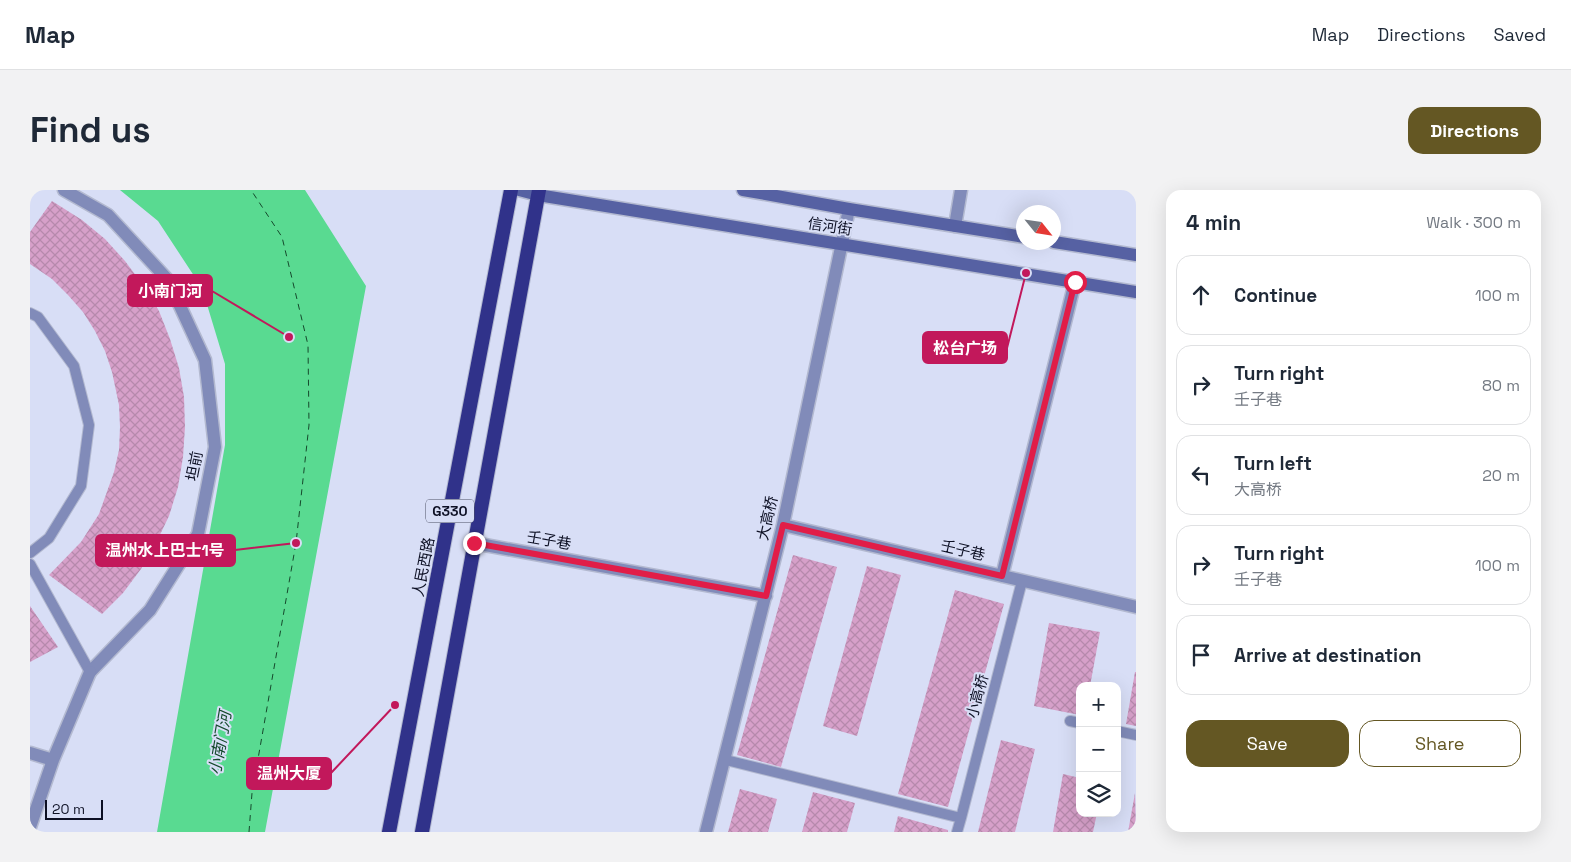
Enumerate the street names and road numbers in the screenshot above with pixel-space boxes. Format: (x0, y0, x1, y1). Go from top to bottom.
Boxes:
street label: 信河街 (806, 213, 854, 239)
street label: 坦前 (182, 449, 206, 483)
street label: 大高桥 (753, 494, 781, 542)
road number: G330 (426, 500, 474, 522)
street label: 壬子巷 (525, 527, 573, 553)
street label: 人民西路 (408, 536, 438, 598)
street label: 壬子巷 (939, 536, 987, 564)
street label: 小高桥 (962, 672, 992, 720)

